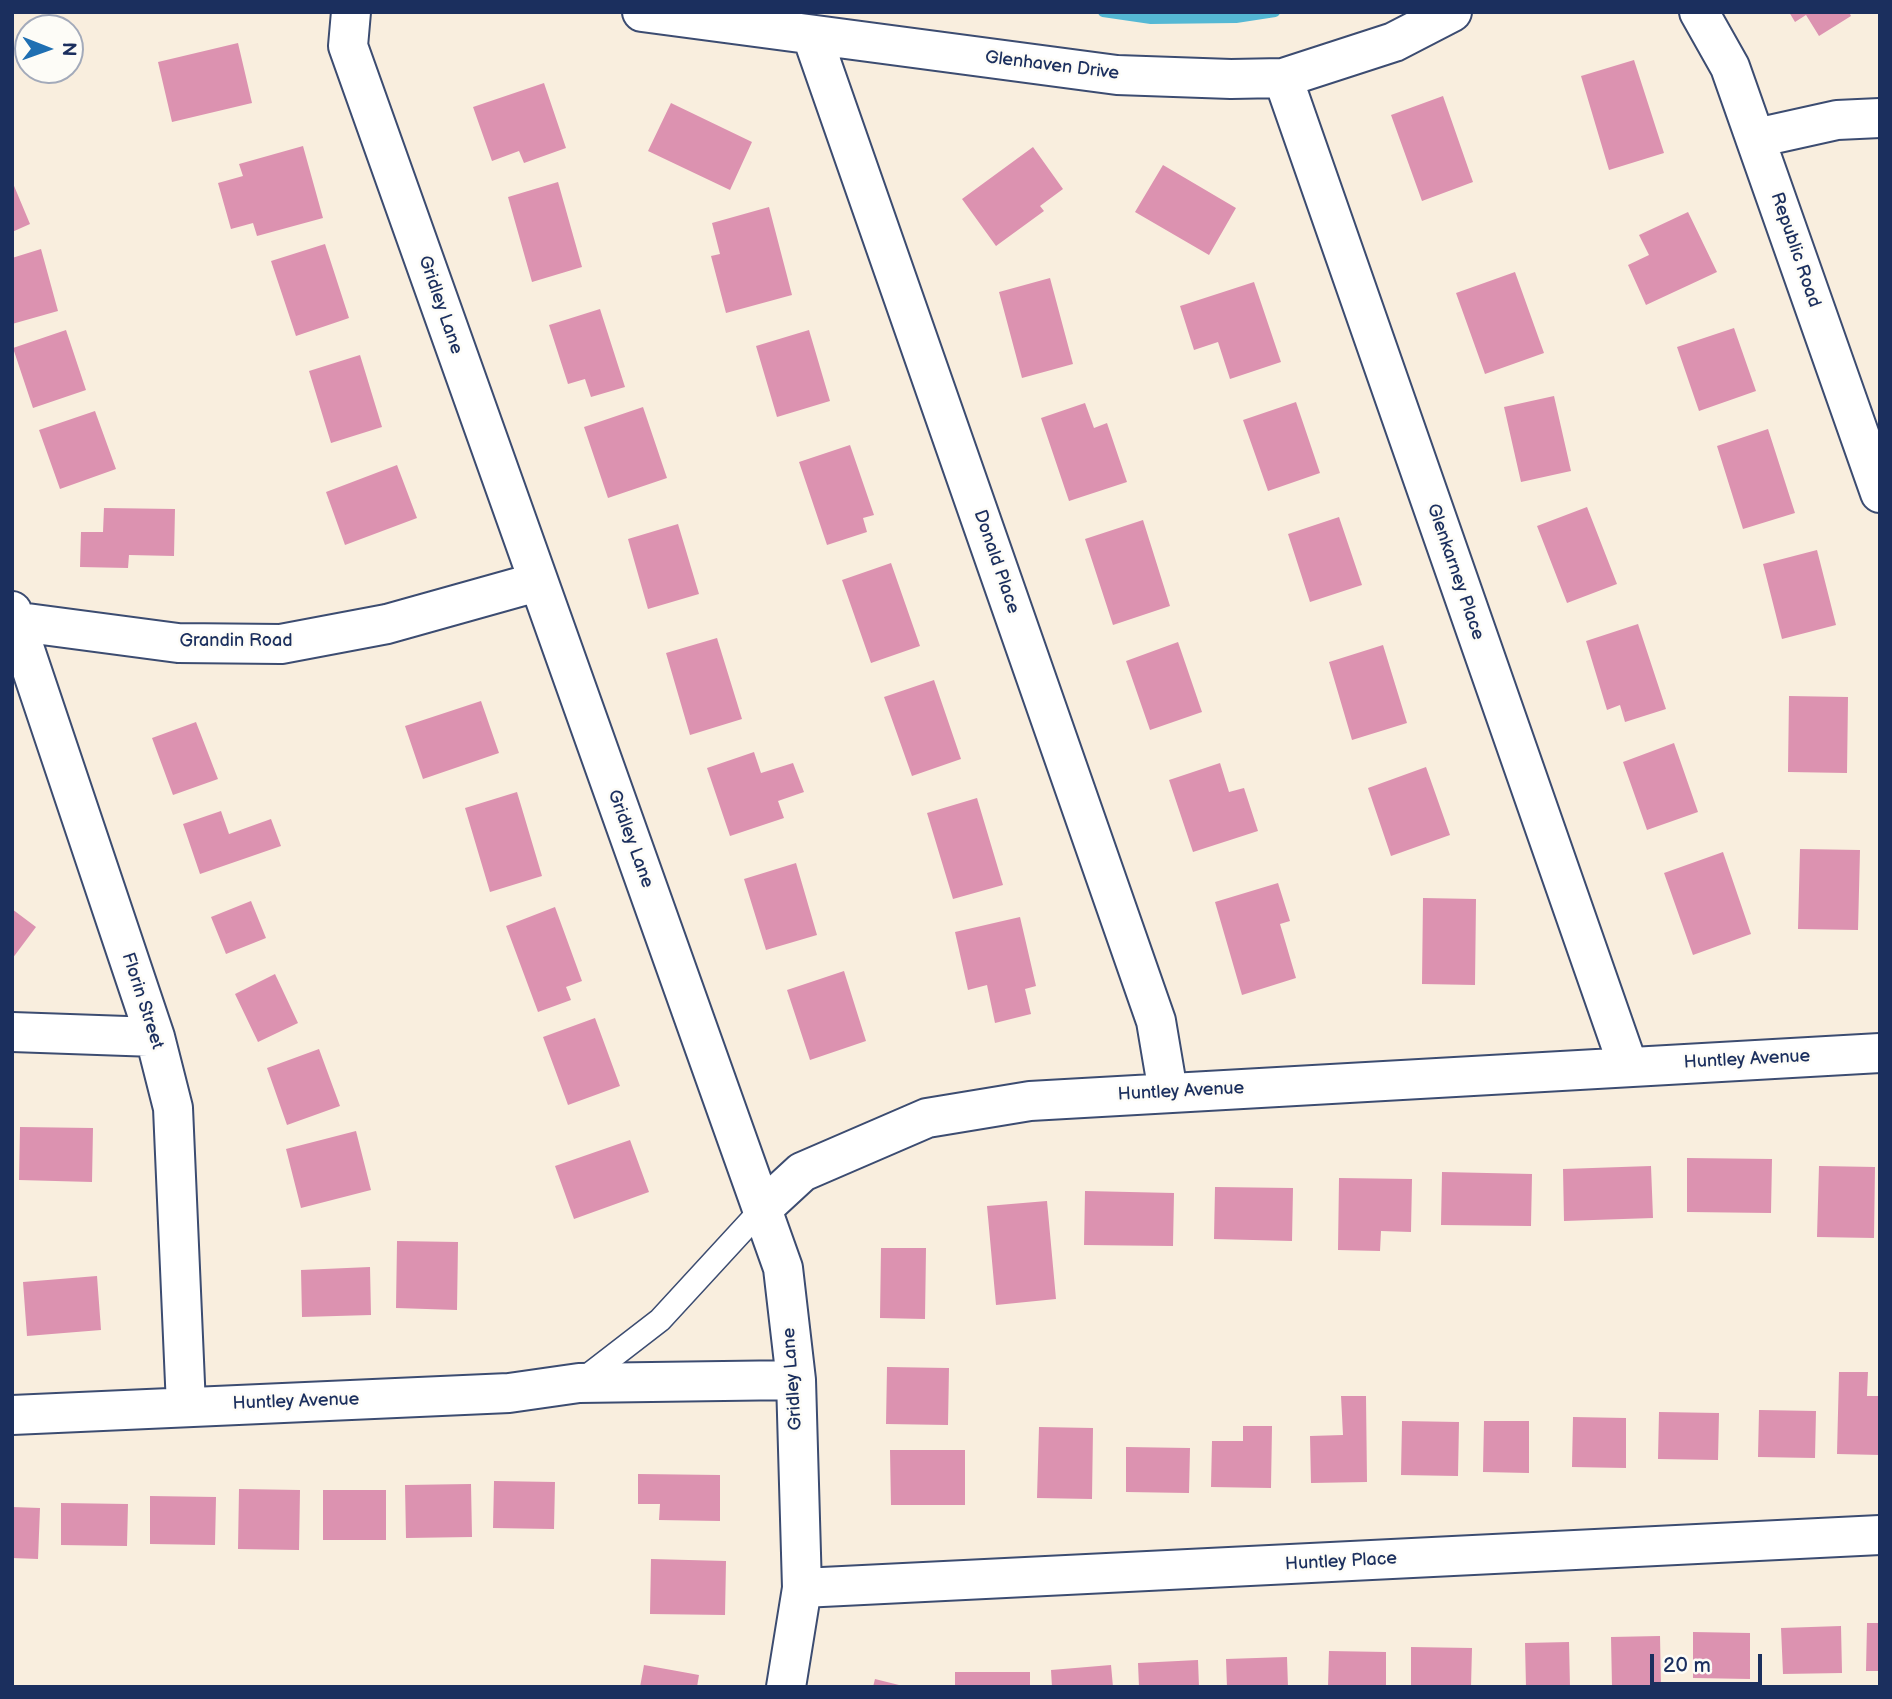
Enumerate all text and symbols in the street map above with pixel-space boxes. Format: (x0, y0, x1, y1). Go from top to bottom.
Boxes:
north arrow (14, 14, 84, 84)
text: N (57, 42, 80, 57)
street label: Glenhaven Drive (984, 47, 1120, 85)
street label: Republic Road (1765, 190, 1825, 310)
street label: Gridley Lane (413, 253, 467, 357)
street label: Glenkarney Place (1422, 501, 1488, 643)
street label: Donald Place (968, 507, 1024, 617)
street label: Grandin Road (179, 630, 293, 652)
street label: Gridley Lane (602, 787, 658, 891)
street label: Florin Street (116, 950, 168, 1052)
street label: Huntley Avenue (1683, 1046, 1811, 1074)
street label: Huntley Avenue (1117, 1078, 1245, 1106)
street label: Gridley Lane (779, 1327, 807, 1431)
street label: Huntley Avenue (232, 1389, 360, 1415)
street label: Huntley Place (1285, 1548, 1397, 1576)
scale bar (1654, 1640, 1766, 1684)
text: 20 m (1663, 1653, 1711, 1678)

